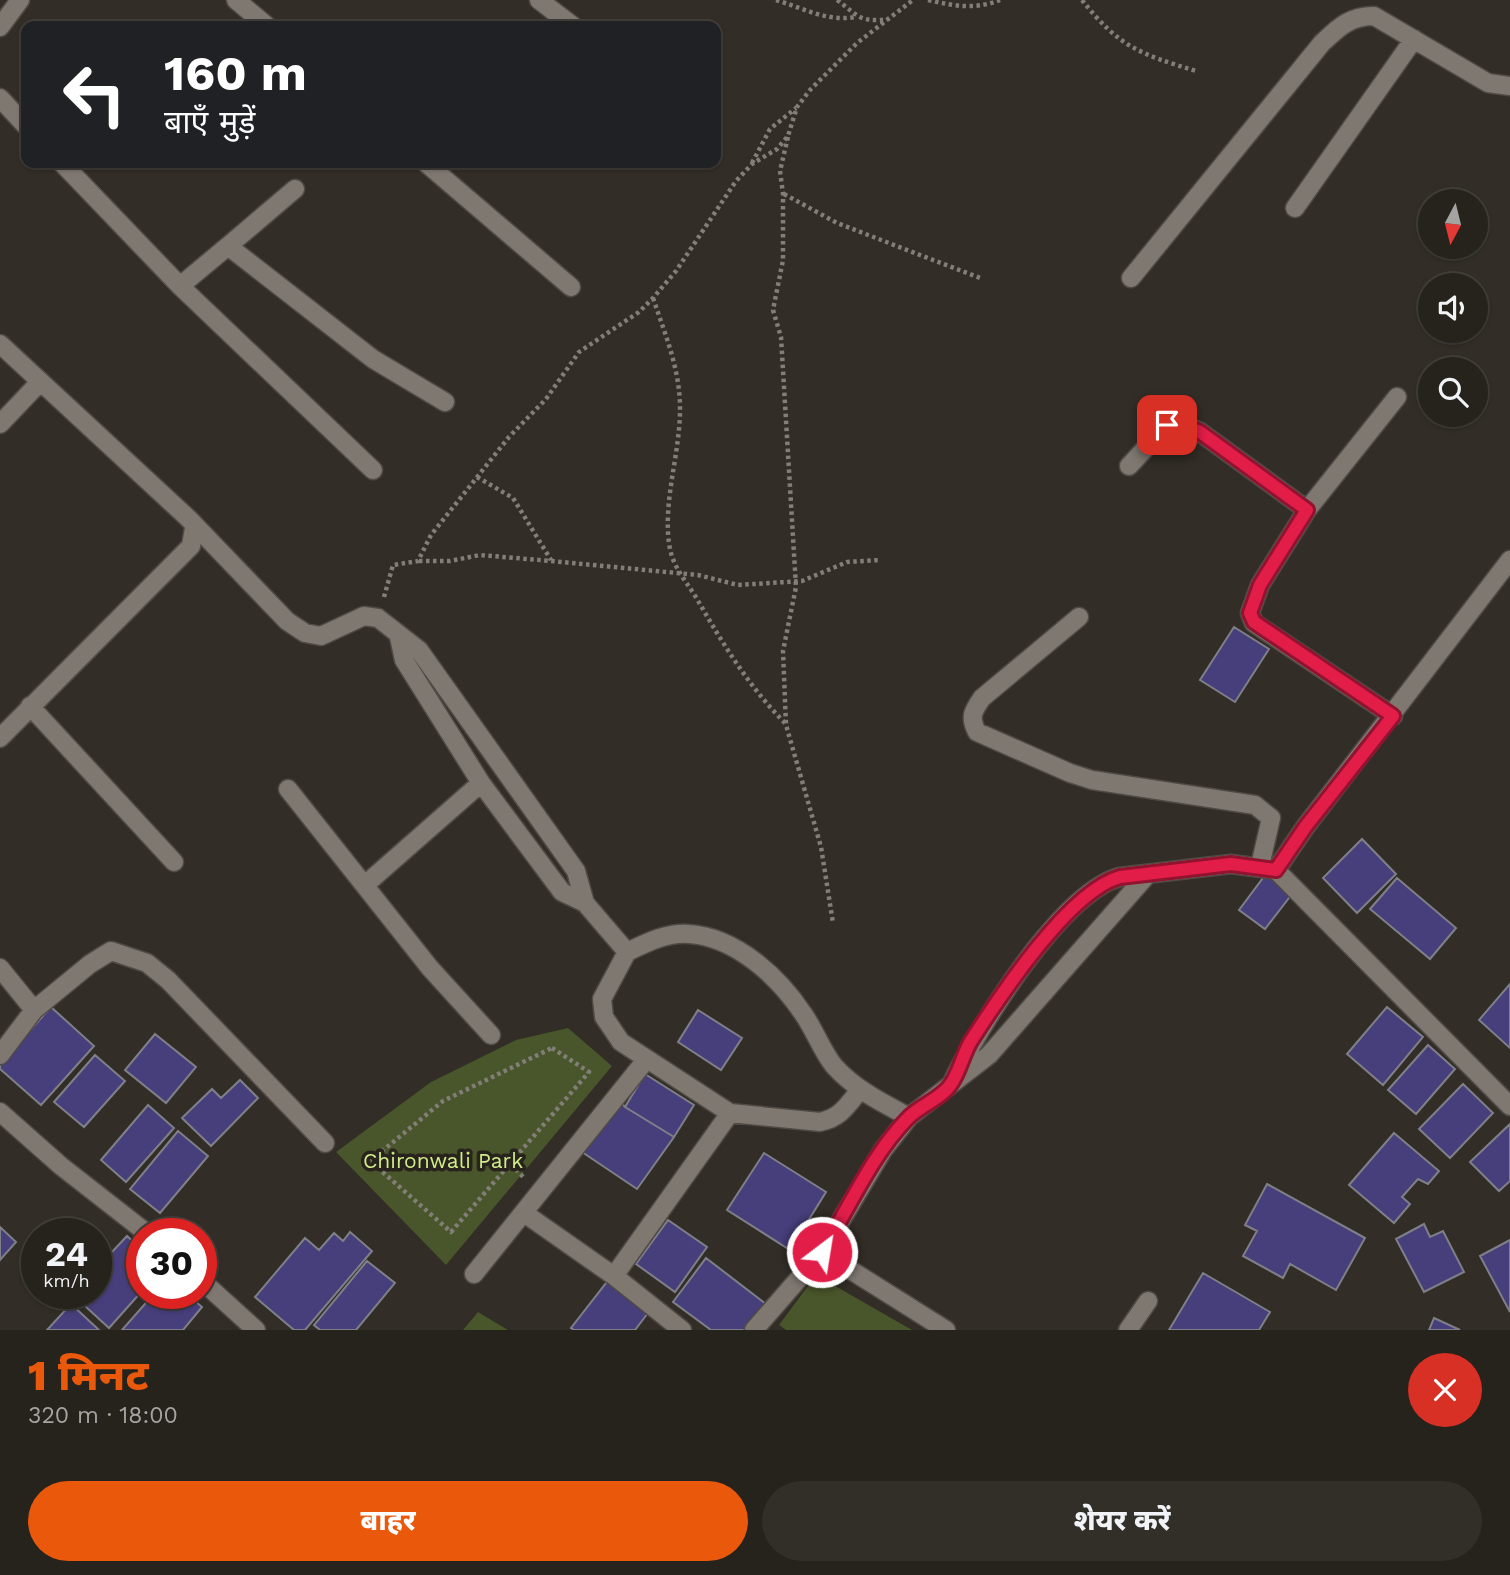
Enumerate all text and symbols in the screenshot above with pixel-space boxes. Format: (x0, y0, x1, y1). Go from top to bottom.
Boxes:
text: 160 m (164, 44, 307, 102)
icon: left (49, 49, 140, 140)
text: बाएँ मुड़ें (164, 103, 255, 141)
north arrow (1418, 189, 1488, 259)
map controls (1418, 189, 1488, 427)
button: sound (1418, 273, 1488, 343)
button: search (1418, 357, 1488, 427)
pin (1137, 395, 1197, 455)
icon: arrive (1148, 406, 1186, 444)
park label: Chironwali Park (363, 1148, 523, 1173)
position arrow (785, 1215, 859, 1289)
speed limit sign: 30 (126, 1218, 217, 1309)
text: 24 (45, 1233, 88, 1275)
text: km/h (43, 1270, 90, 1291)
text: 1 मिनट (28, 1351, 148, 1400)
button: close (1408, 1353, 1482, 1427)
text: 320 m · 18:00 (28, 1402, 178, 1429)
button: बाहर (28, 1481, 748, 1561)
button: शेयर करें (762, 1481, 1482, 1561)

